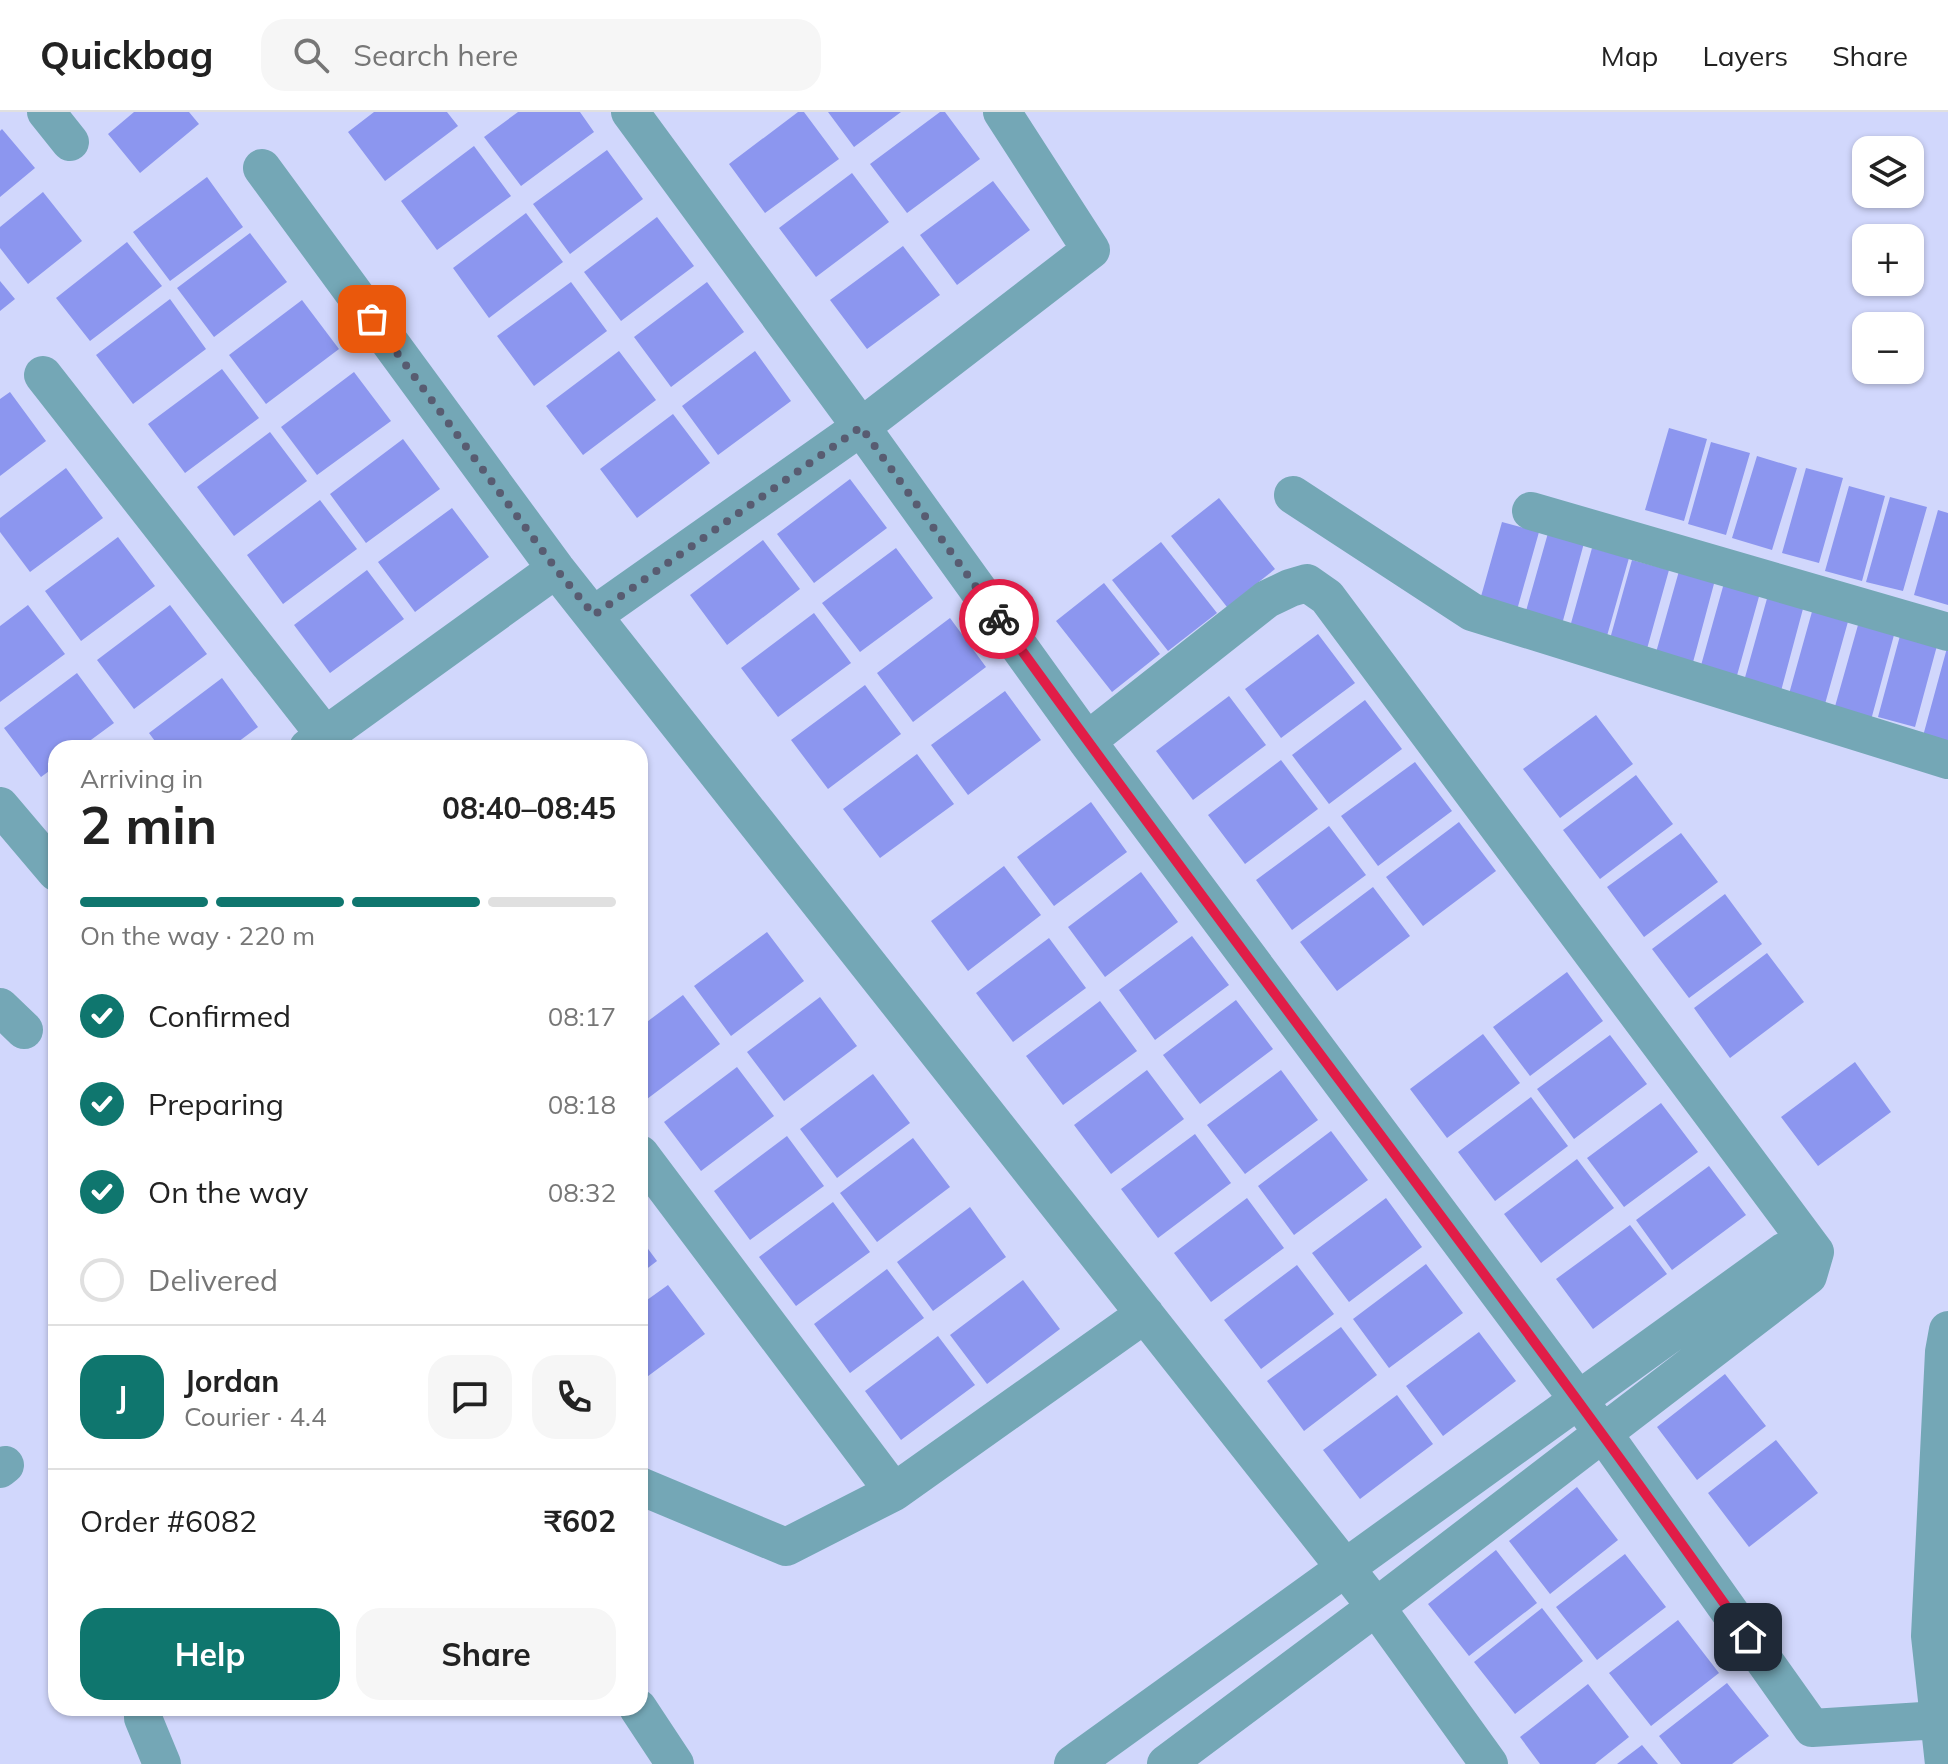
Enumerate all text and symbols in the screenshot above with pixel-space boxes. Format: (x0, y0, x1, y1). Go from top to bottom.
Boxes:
search box (261, 19, 821, 91)
text: Quickbag (40, 31, 213, 79)
icon: search (289, 33, 333, 77)
text: Search here (353, 36, 518, 74)
text: Map (1601, 38, 1658, 73)
text: Layers (1702, 38, 1788, 73)
text: Share (1832, 38, 1908, 73)
map controls (1852, 136, 1924, 384)
button: layers (1852, 136, 1924, 208)
button: + (1852, 224, 1924, 296)
pin (338, 285, 406, 353)
icon: bag (350, 297, 394, 341)
button: − (1852, 312, 1924, 384)
courier (959, 579, 1039, 659)
icon: bike (977, 597, 1021, 641)
text: Arriving in (80, 762, 203, 795)
text: 08:40–08:45 (442, 789, 616, 827)
text: 2 min (80, 792, 217, 857)
text: On the way · 220 m (80, 919, 315, 952)
icon: check (80, 994, 124, 1038)
text: Confirmed (148, 997, 291, 1035)
text: 08:17 (548, 1000, 616, 1033)
icon: check (80, 1082, 124, 1126)
text: Preparing (148, 1085, 284, 1123)
text: 08:18 (548, 1088, 616, 1121)
icon: check (80, 1170, 124, 1214)
text: On the way (148, 1173, 308, 1211)
text: 08:32 (548, 1176, 616, 1209)
text: Delivered (148, 1261, 278, 1299)
button: chat (428, 1355, 512, 1439)
button: phone (532, 1355, 616, 1439)
text: Jordan (184, 1362, 279, 1400)
text: J (117, 1378, 127, 1416)
text: Courier · 4.4 (184, 1400, 327, 1433)
text: Order #6082 (80, 1502, 257, 1540)
text: ₹602 (544, 1502, 616, 1540)
pin (1714, 1603, 1782, 1671)
button: Help (80, 1608, 340, 1700)
button: Share (356, 1608, 616, 1700)
icon: home (1726, 1615, 1770, 1659)

